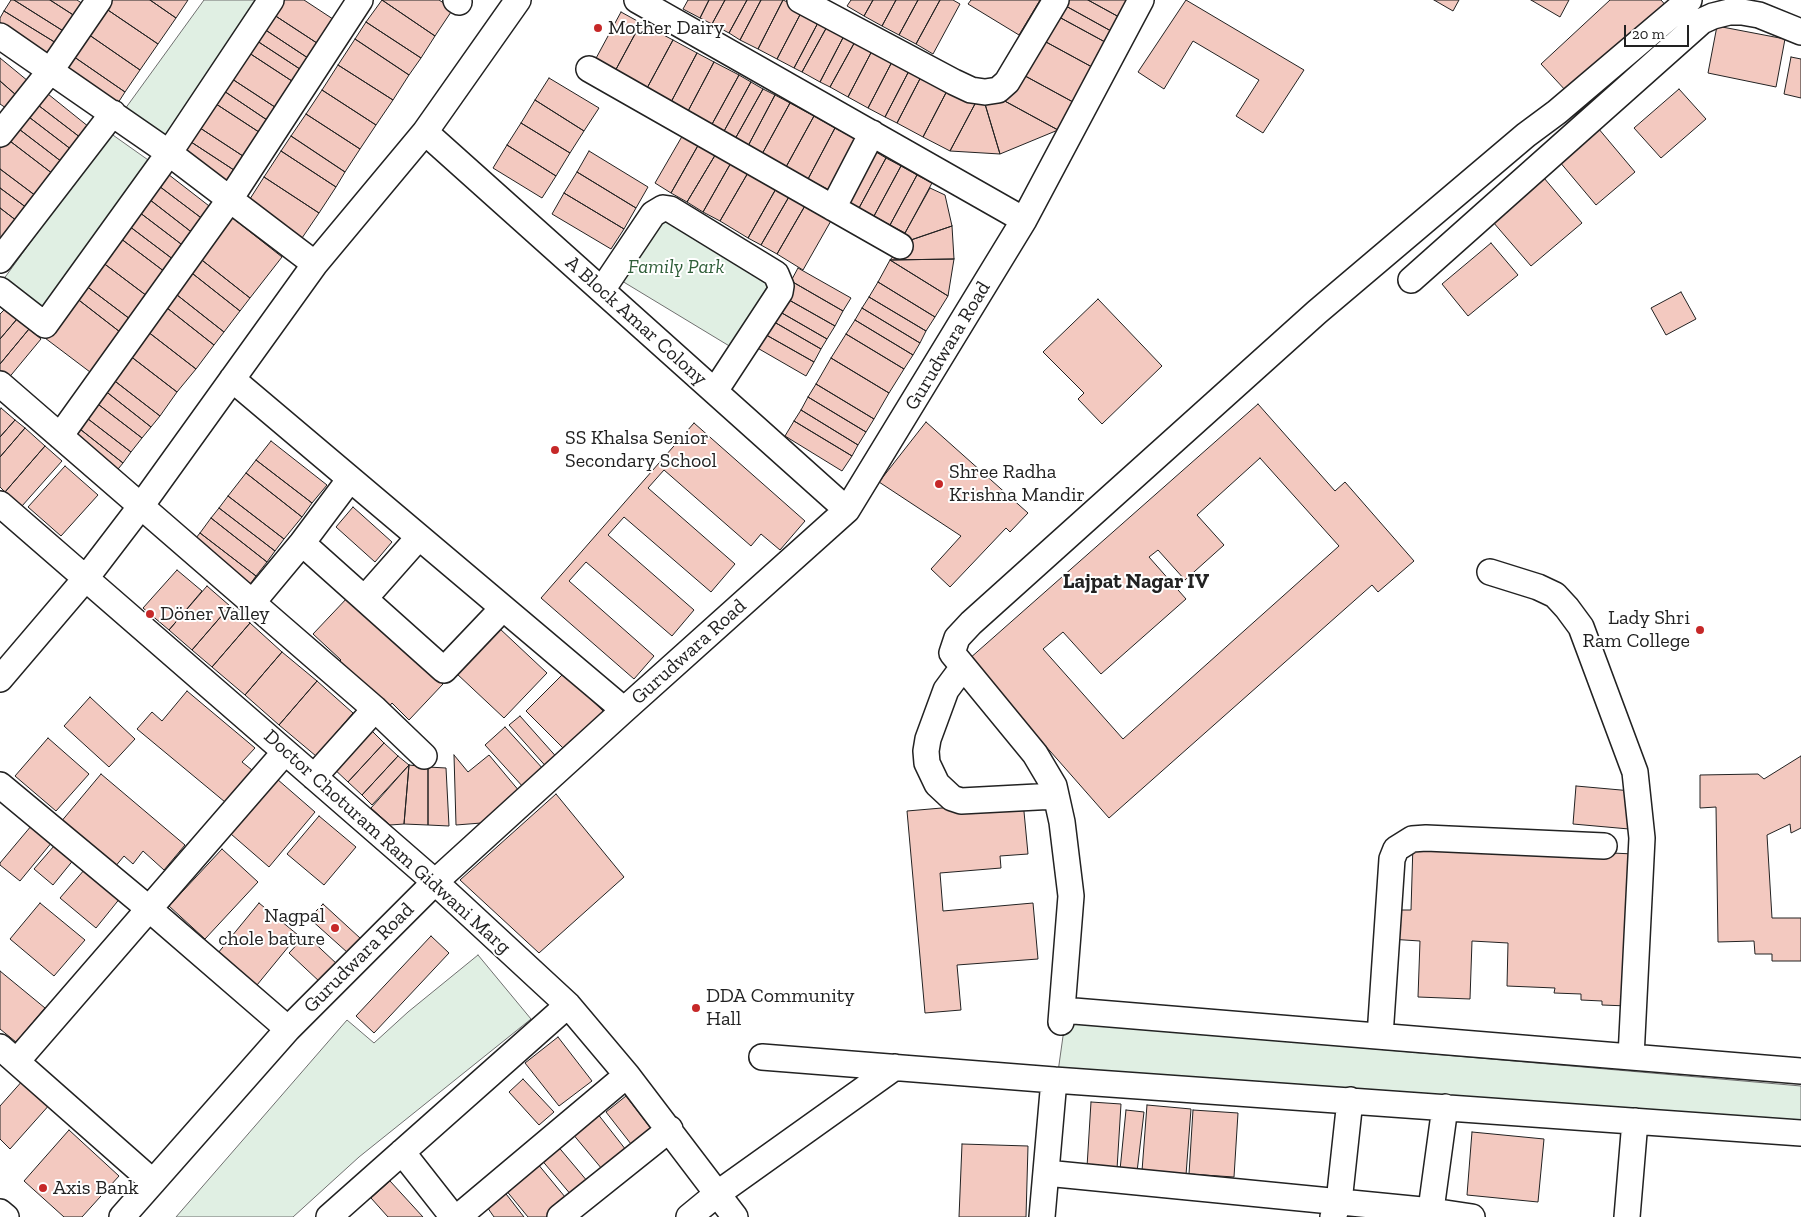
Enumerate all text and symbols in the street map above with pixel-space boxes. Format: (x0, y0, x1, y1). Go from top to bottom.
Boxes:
scale bar (1626, 15, 1691, 47)
place label: Mother Dairy (608, 16, 724, 40)
marker: Mother Dairy (592, 22, 604, 34)
text: 20 m (1632, 25, 1665, 43)
street label: A Block Amar Colony (560, 251, 712, 391)
park label: Family Park (628, 255, 724, 279)
street label: Gurudwara Road (900, 277, 996, 415)
place label: SS Khalsa Senior Secondary School (565, 426, 717, 473)
marker: SS Khalsa Senior Secondary School (549, 444, 561, 456)
place label: Shree Radha Krishna Mandir (949, 460, 1085, 507)
marker: Shree Radha Krishna Mandir (933, 478, 945, 490)
district label: Lajpat Nagar IV (1063, 569, 1209, 595)
street label: Gurudwara Road (627, 594, 751, 710)
place label: Döner Valley (160, 602, 269, 626)
place label: Lady Shri Ram College (1583, 606, 1690, 653)
marker: Döner Valley (144, 608, 156, 620)
marker: Lady Shri Ram College (1694, 624, 1706, 636)
street label: Doctor Choturam Ram Gidwani Marg (259, 725, 515, 959)
street label: Gurudwara Road (299, 898, 419, 1018)
place label: Nagpal chole bature (218, 904, 325, 951)
marker: Nagpal chole bature (329, 922, 341, 934)
place label: DDA Community Hall (706, 984, 854, 1031)
marker: DDA Community Hall (690, 1002, 702, 1014)
place label: Axis Bank (53, 1176, 139, 1200)
marker: Axis Bank (37, 1182, 49, 1194)

